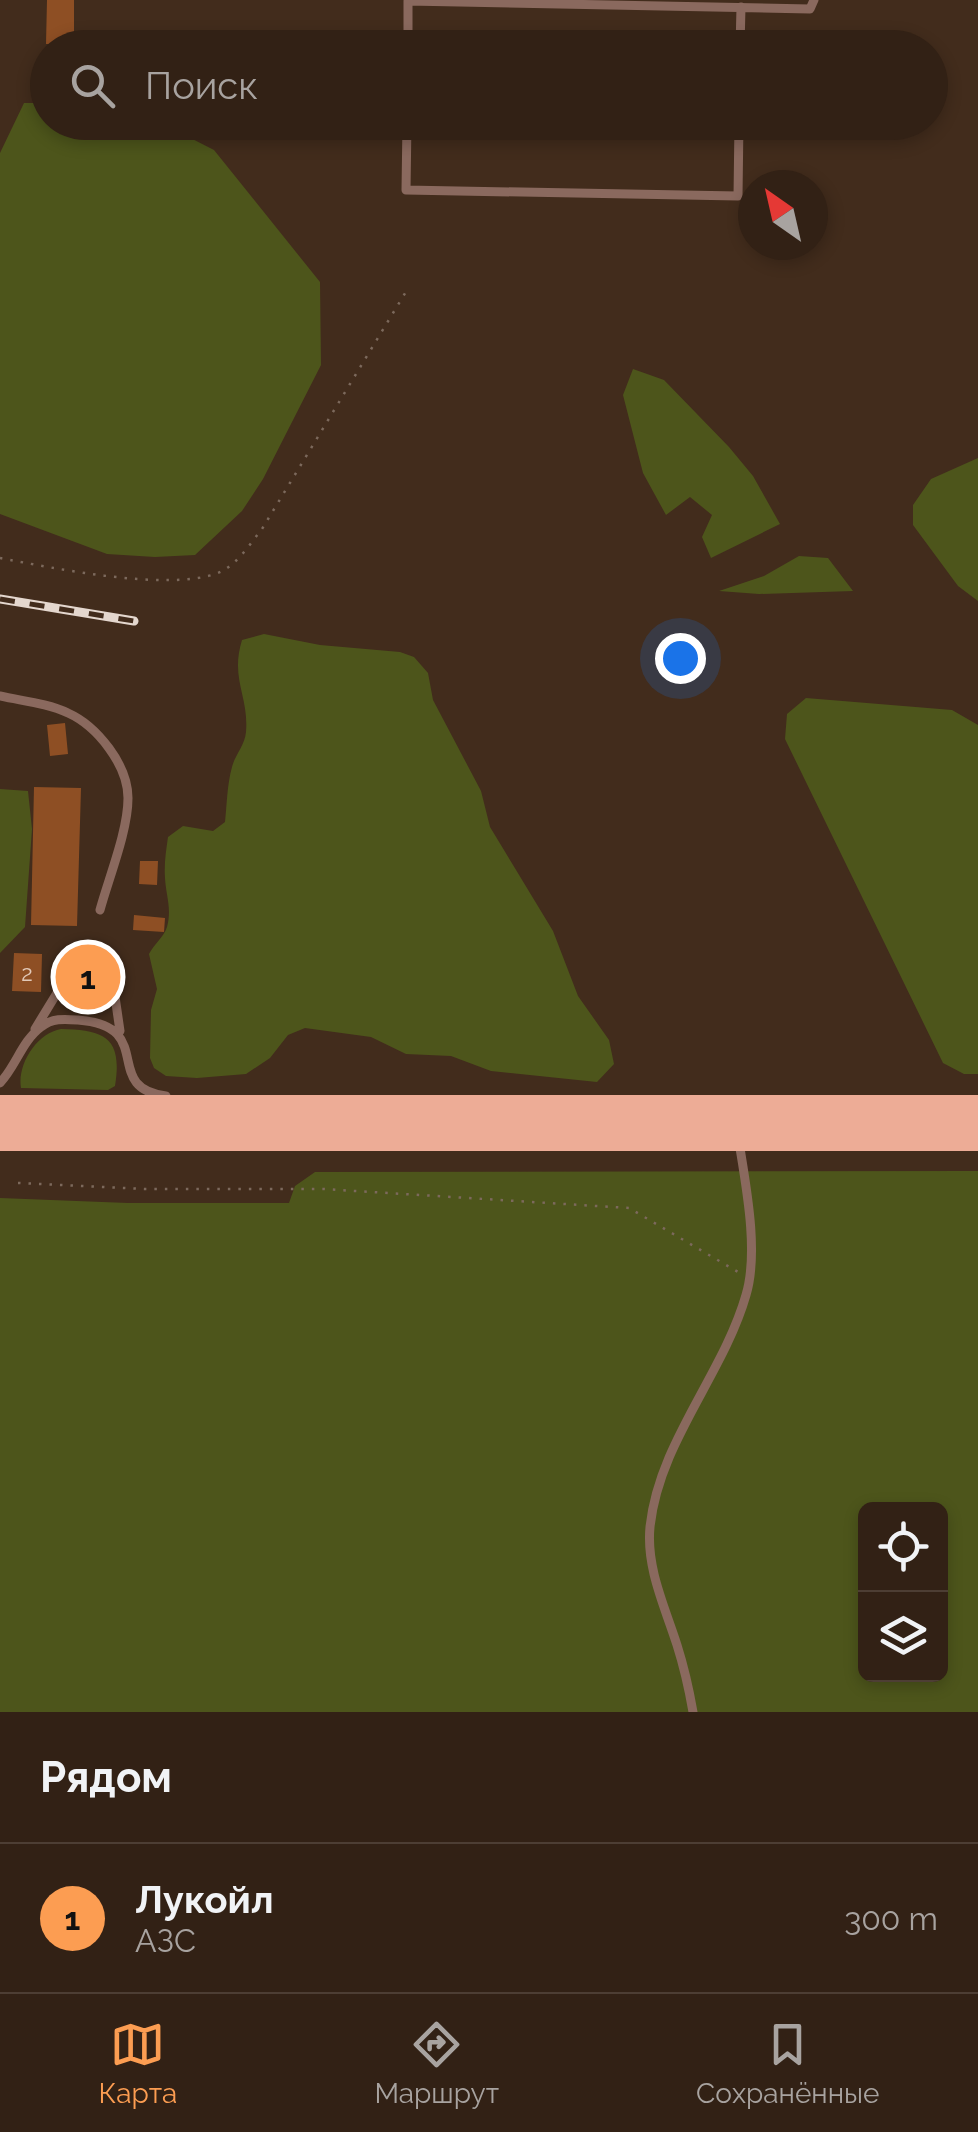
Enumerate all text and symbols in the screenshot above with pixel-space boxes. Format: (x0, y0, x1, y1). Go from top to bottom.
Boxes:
search box (30, 30, 948, 140)
icon: search (65, 58, 120, 113)
text: Поиск (145, 63, 258, 108)
north arrow (738, 170, 828, 260)
your location (655, 633, 706, 684)
pin: 1 (56, 940, 120, 1014)
house number: 2 (21, 960, 33, 986)
map controls (858, 1502, 948, 1682)
button: locate (858, 1502, 948, 1592)
button: layers (858, 1592, 948, 1682)
text: Рядом (40, 1753, 172, 1802)
text: Лукойл (135, 1877, 274, 1922)
text: 1 (65, 1900, 80, 1937)
text: 300 m (844, 1900, 938, 1937)
text: АЗС (135, 1922, 196, 1959)
tab: Карта (99, 2017, 177, 2110)
tab: Маршрут (374, 2017, 499, 2110)
tab: Сохранённые (696, 2017, 879, 2110)

